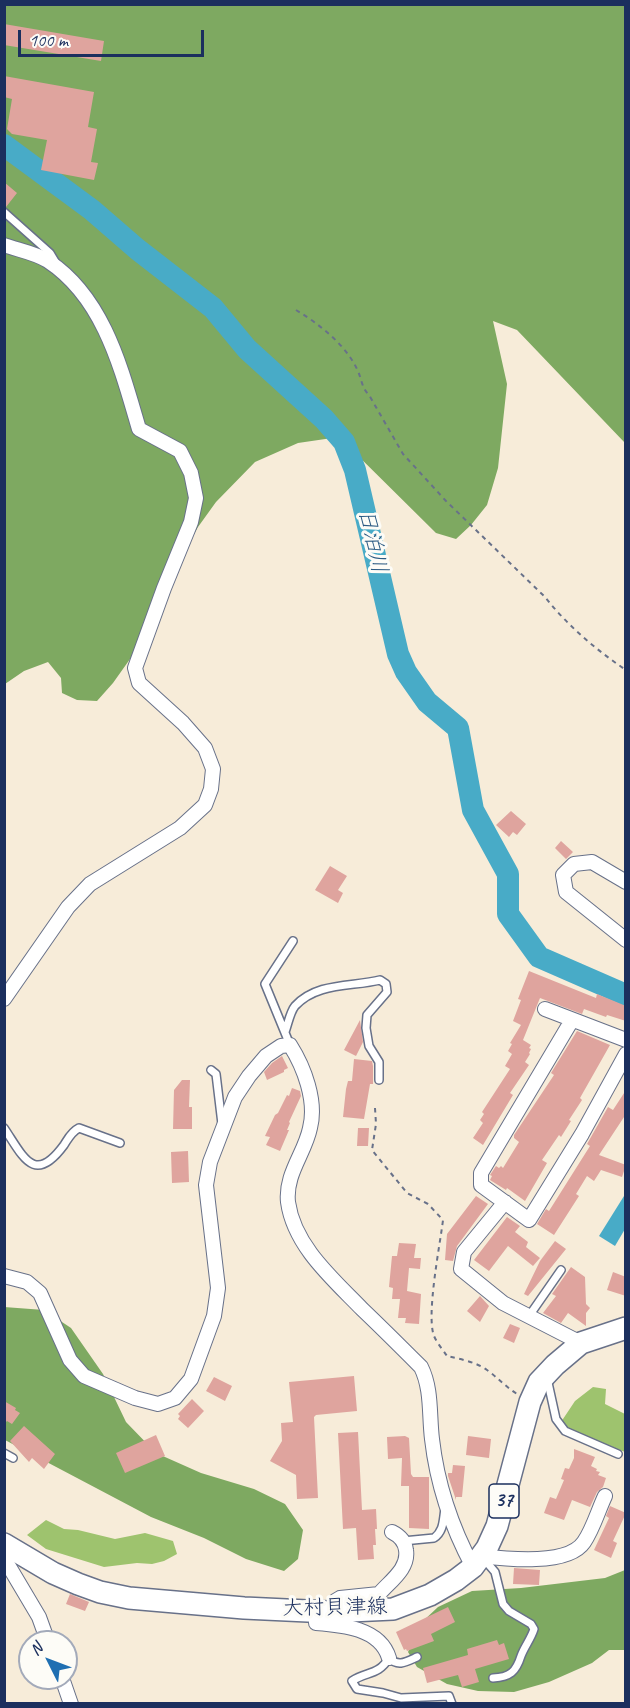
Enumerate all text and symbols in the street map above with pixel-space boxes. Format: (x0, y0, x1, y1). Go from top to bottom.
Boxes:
scale bar (21, 18, 207, 56)
text: 100 m (29, 29, 68, 51)
water label: 日泊川 (352, 506, 392, 576)
road number: 37 (489, 1484, 519, 1518)
street label: 大村貝津線 (282, 1594, 388, 1622)
north arrow (18, 1630, 78, 1690)
text: N (25, 1639, 47, 1660)

